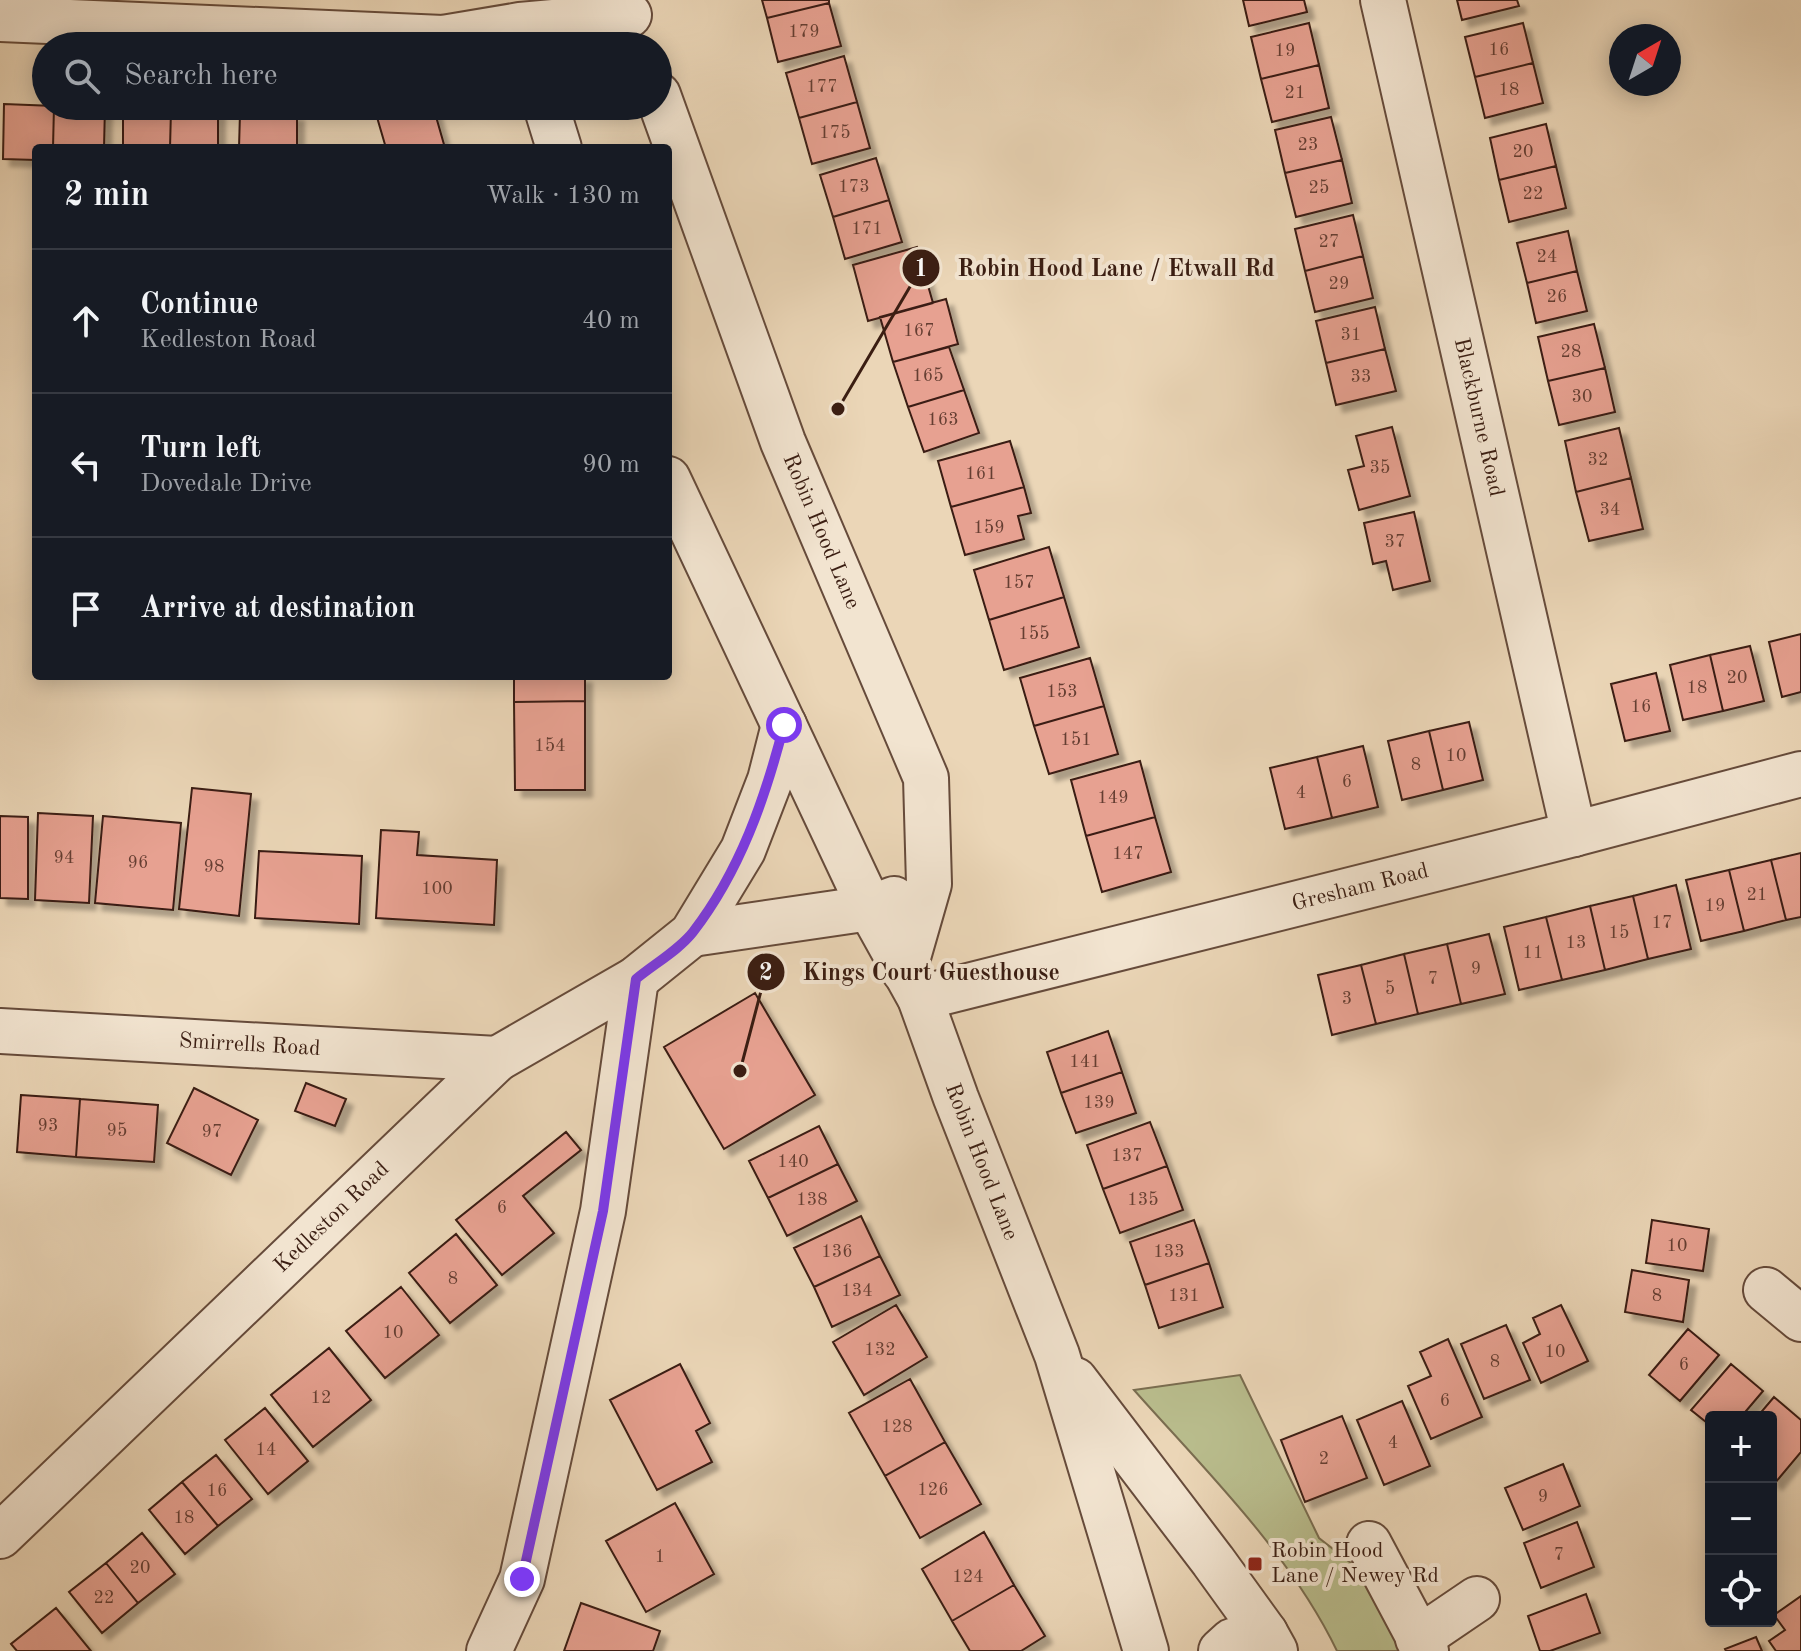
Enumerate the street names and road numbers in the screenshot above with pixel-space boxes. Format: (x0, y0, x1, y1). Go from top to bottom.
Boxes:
street label: Blackburne Road (1450, 336, 1507, 499)
street label: Robin Hood Lane (778, 451, 864, 612)
street label: Gresham Road (1290, 860, 1431, 915)
street label: Smirrells Road (178, 1030, 321, 1060)
street label: Robin Hood Lane (941, 1080, 1022, 1243)
street label: Kedleston Road (270, 1158, 393, 1277)

